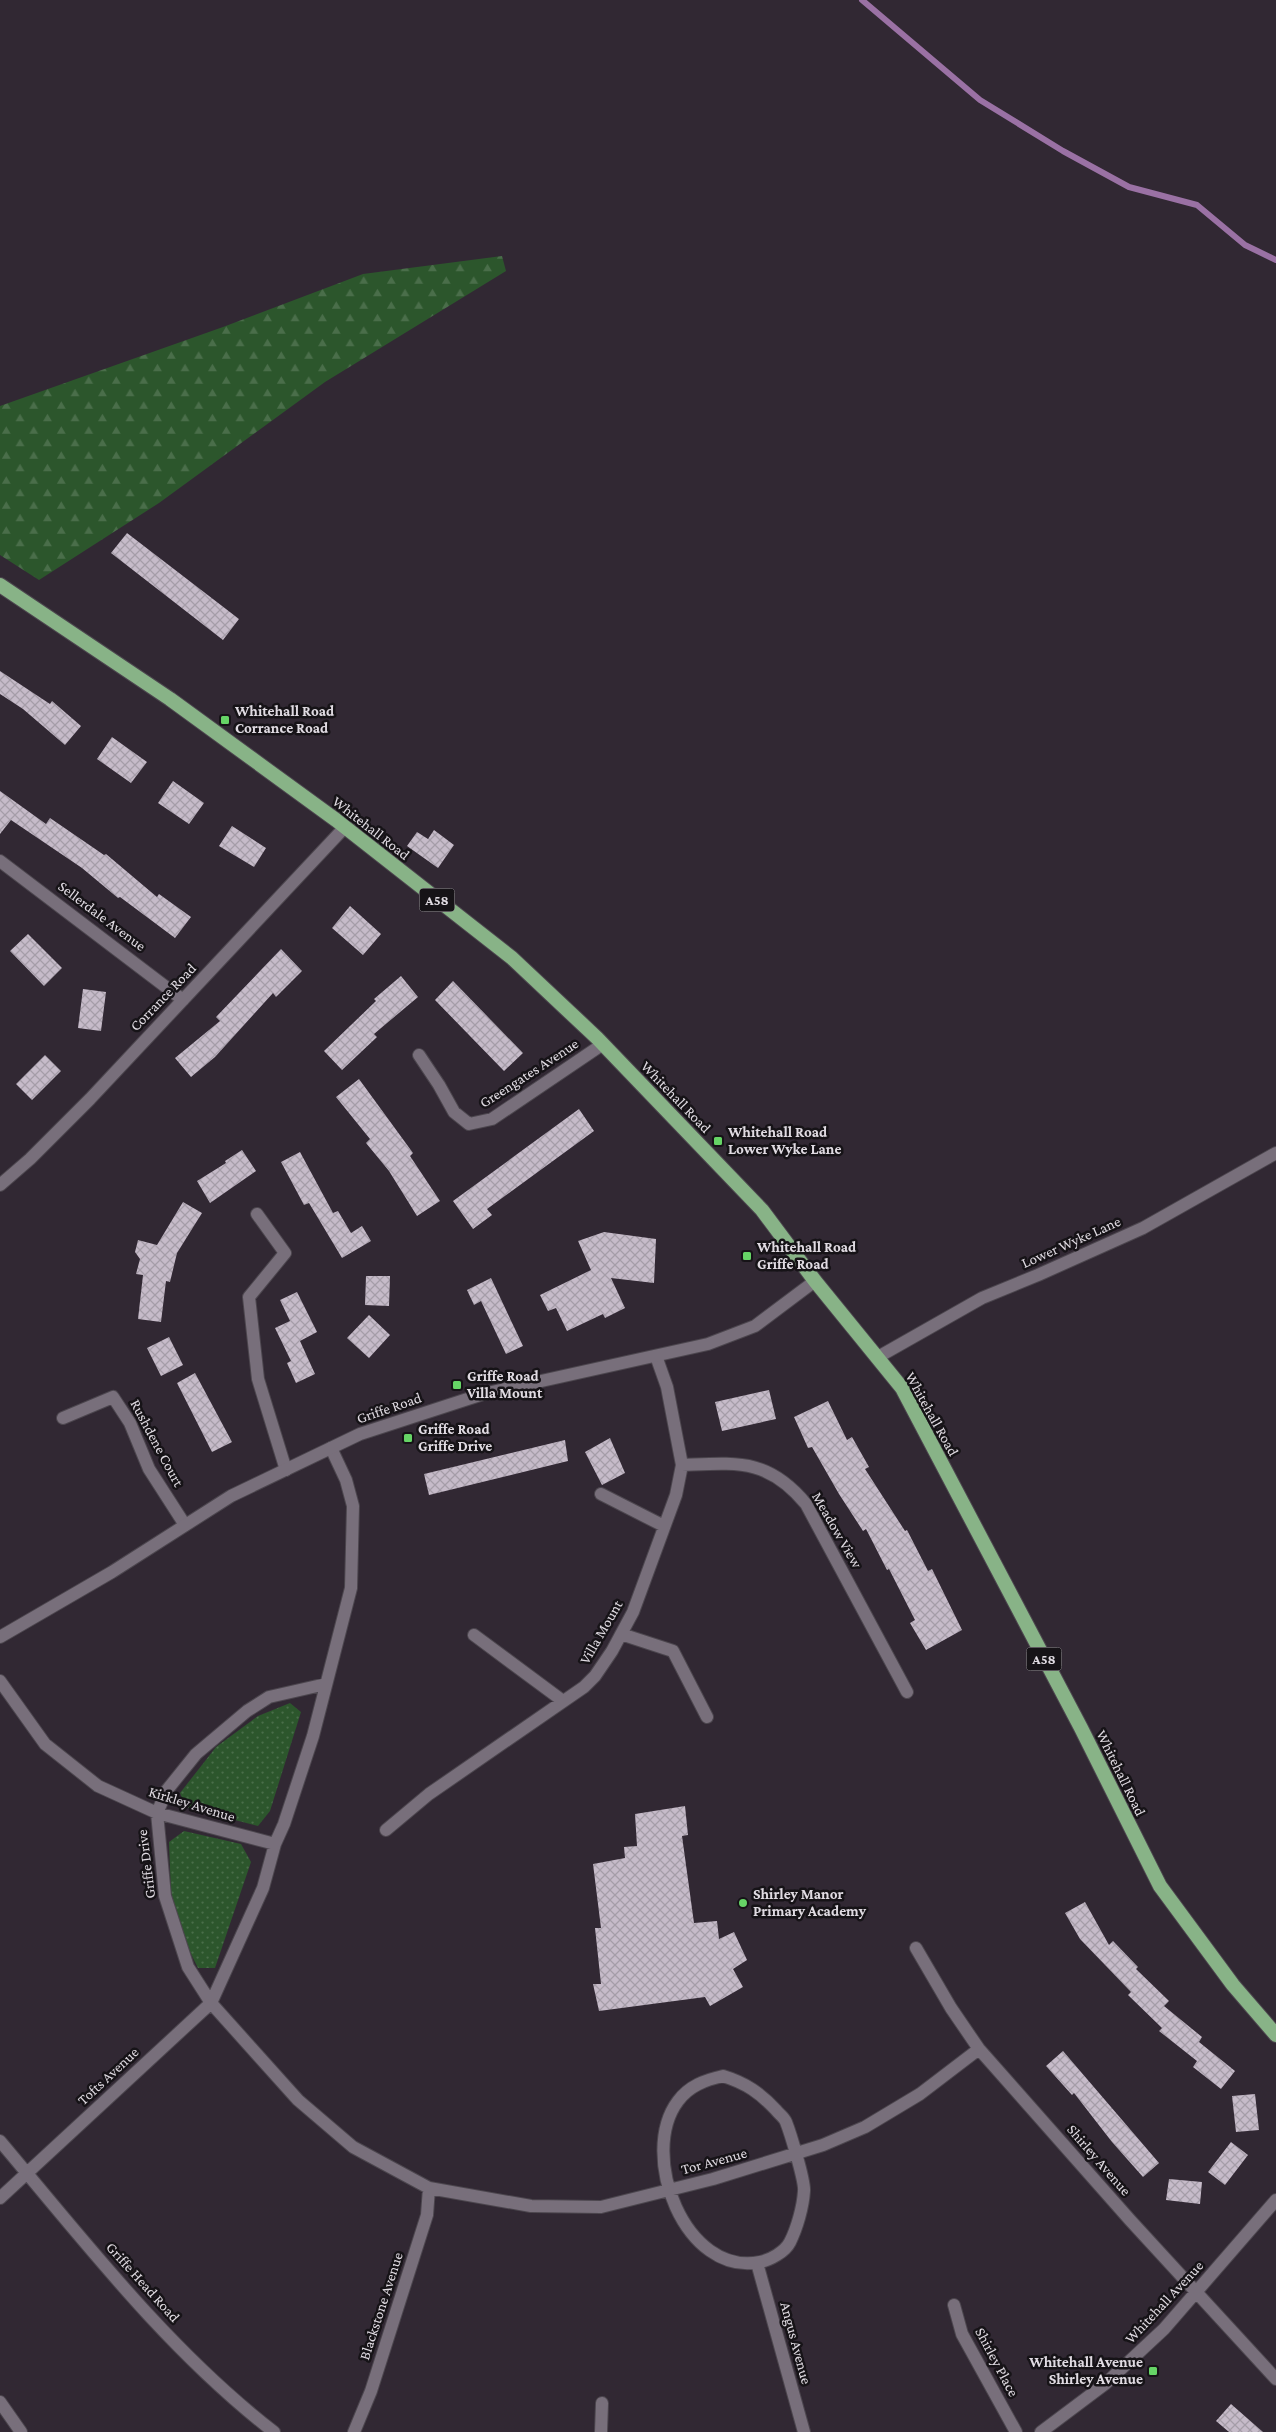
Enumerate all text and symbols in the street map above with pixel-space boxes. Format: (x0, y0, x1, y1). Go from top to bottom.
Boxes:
place label: Whitehall Road Corrance Road (234, 703, 335, 736)
marker: Whitehall Road Corrance Road (219, 714, 231, 726)
street label: Whitehall Road (329, 793, 413, 863)
street label: Sellerdale Avenue (55, 878, 149, 954)
road number: A58 (420, 888, 454, 912)
street label: Corrance Road (127, 960, 199, 1034)
street label: Greengates Avenue (477, 1035, 582, 1112)
street label: Whitehall Road (638, 1058, 714, 1136)
place label: Whitehall Road Lower Wyke Lane (727, 1124, 841, 1157)
marker: Whitehall Road Lower Wyke Lane (712, 1135, 724, 1147)
street label: Lower Wyke Lane (1019, 1213, 1124, 1272)
place label: Whitehall Road Griffe Road (756, 1239, 857, 1272)
marker: Whitehall Road Griffe Road (741, 1250, 753, 1262)
place label: Griffe Road Villa Mount (466, 1368, 543, 1401)
street label: Whitehall Road (902, 1369, 962, 1459)
marker: Griffe Road Villa Mount (451, 1379, 463, 1391)
street label: Griffe Road (355, 1389, 424, 1427)
street label: Rushdene Court (127, 1397, 187, 1490)
place label: Griffe Road Griffe Drive (418, 1421, 492, 1454)
marker: Griffe Road Griffe Drive (402, 1432, 414, 1444)
street label: Meadow View (809, 1489, 866, 1572)
street label: Villa Mount (576, 1596, 626, 1667)
road number: A58 (1026, 1648, 1062, 1670)
street label: Whitehall Road (1093, 1728, 1149, 1819)
street label: Kirkley Avenue (147, 1783, 237, 1826)
street label: Griffe Drive (134, 1828, 158, 1900)
place label: Shirley Manor Primary Academy (753, 1886, 867, 1919)
marker: Shirley Manor Primary Academy (737, 1897, 749, 1909)
street label: Tofts Avenue (74, 2044, 142, 2108)
street label: Shirley Avenue (1063, 2121, 1134, 2200)
street label: Tor Avenue (679, 2144, 749, 2177)
street label: Griffe Head Road (103, 2239, 183, 2325)
street label: Blackstone Avenue (356, 2250, 406, 2362)
street label: Whitehall Avenue (1122, 2257, 1207, 2347)
street label: Angus Avenue (776, 2300, 815, 2387)
street label: Shirley Place (971, 2325, 1022, 2400)
place label: Whitehall Avenue Shirley Avenue (1028, 2354, 1143, 2387)
marker: Whitehall Avenue Shirley Avenue (1147, 2365, 1159, 2377)

